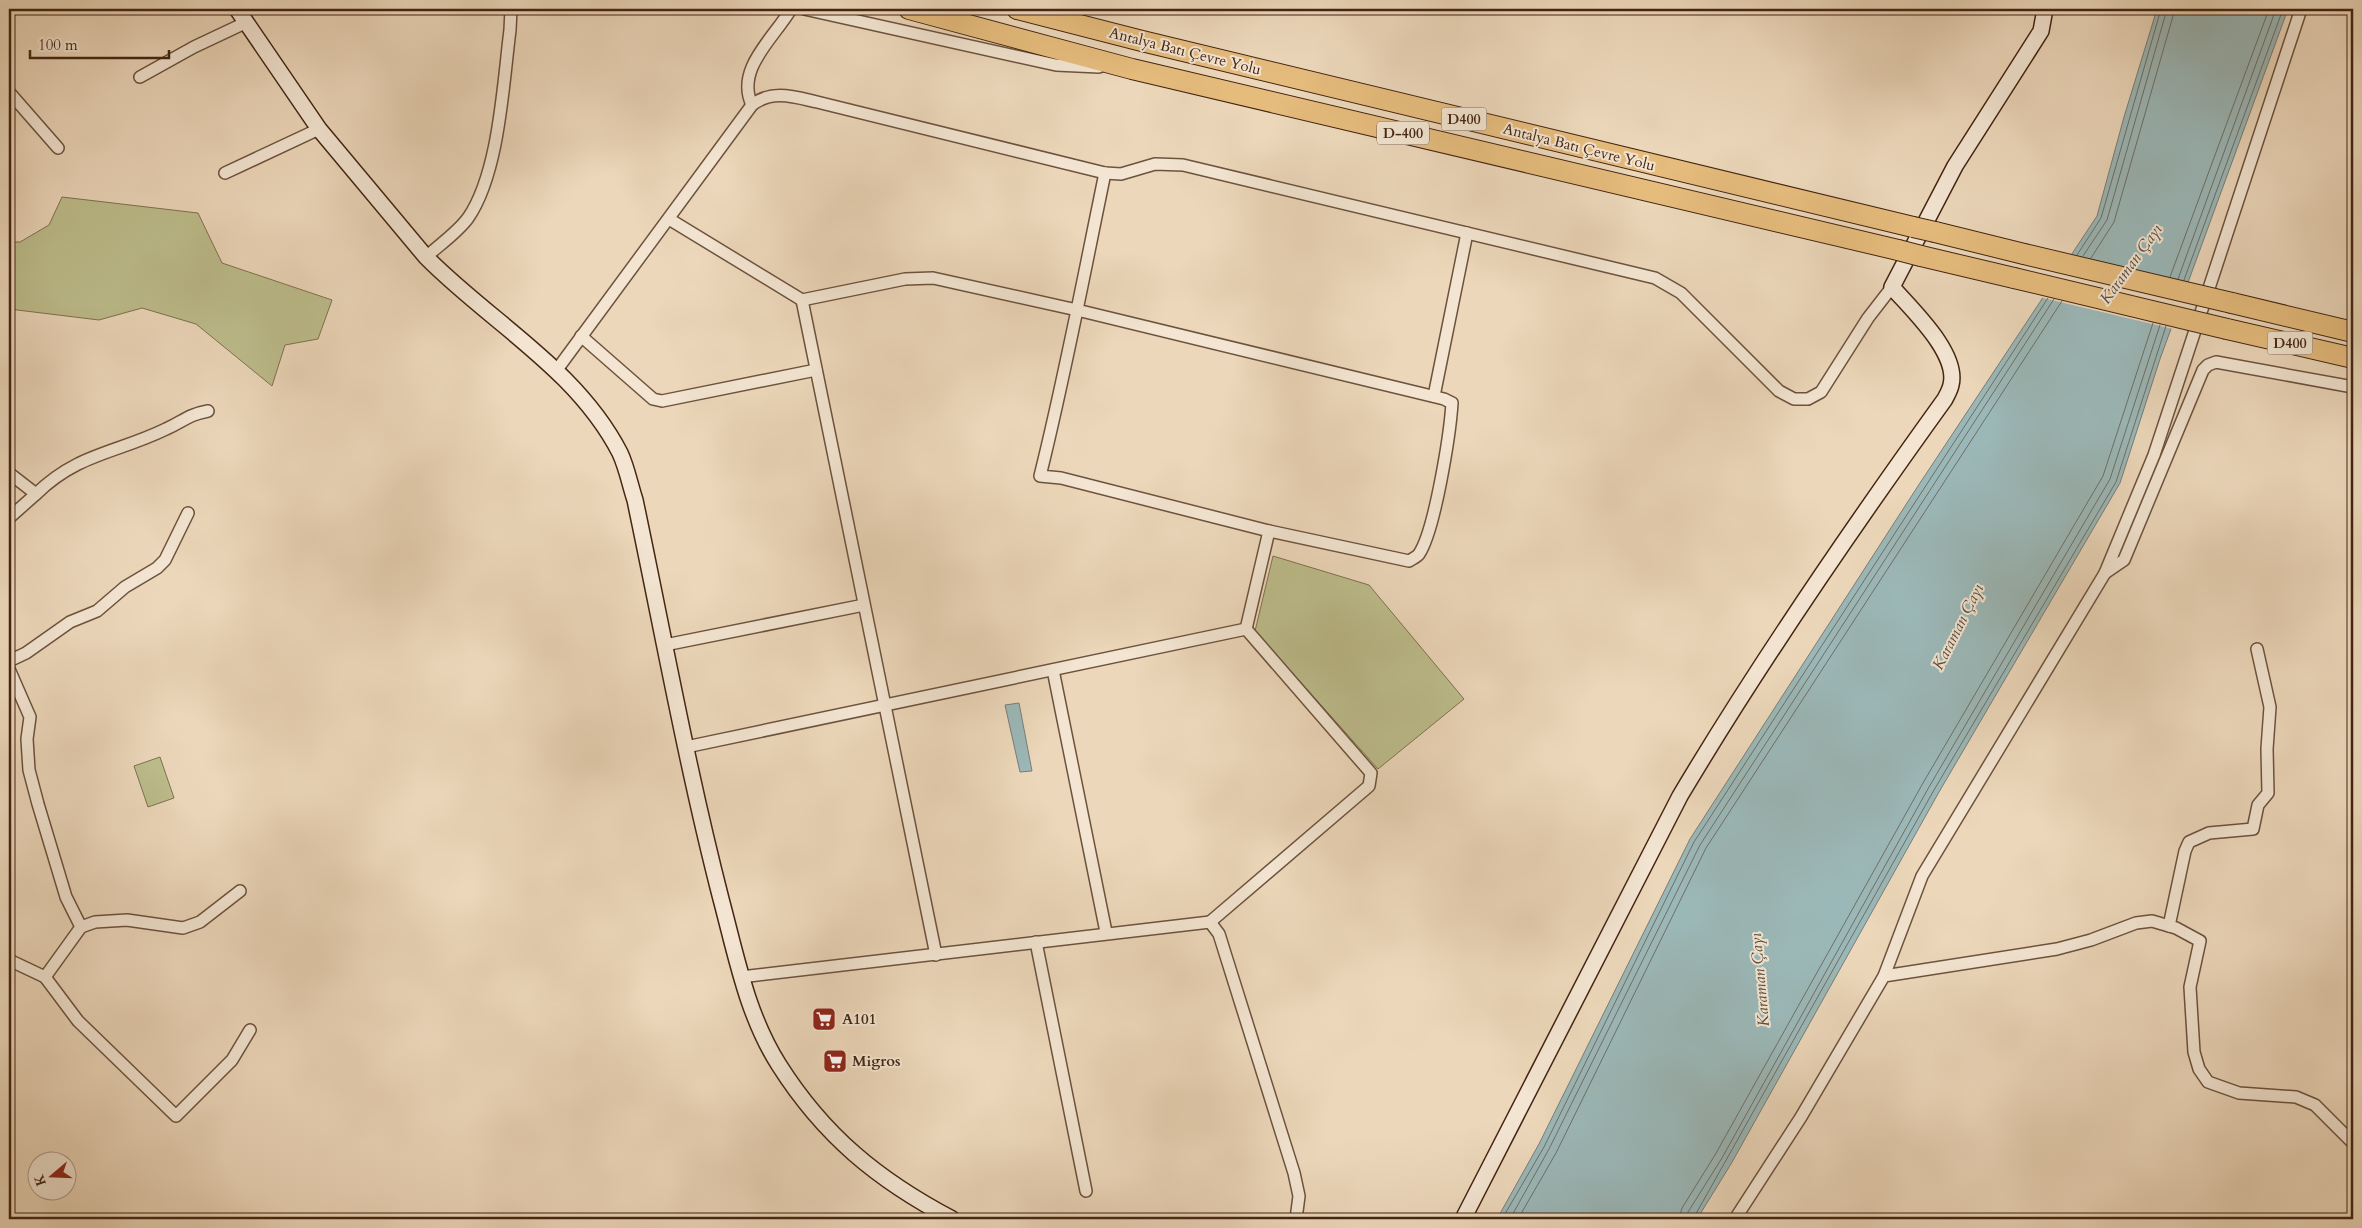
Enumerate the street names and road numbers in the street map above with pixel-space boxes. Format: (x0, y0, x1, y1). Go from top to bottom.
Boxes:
street label: Antalya Batı Çevre Yolu (1107, 22, 1263, 80)
road number: D400 (1442, 108, 1486, 130)
street label: Antalya Batı Çevre Yolu (1501, 118, 1657, 176)
road number: D-400 (1377, 122, 1429, 144)
road number: D400 (2268, 332, 2312, 354)

